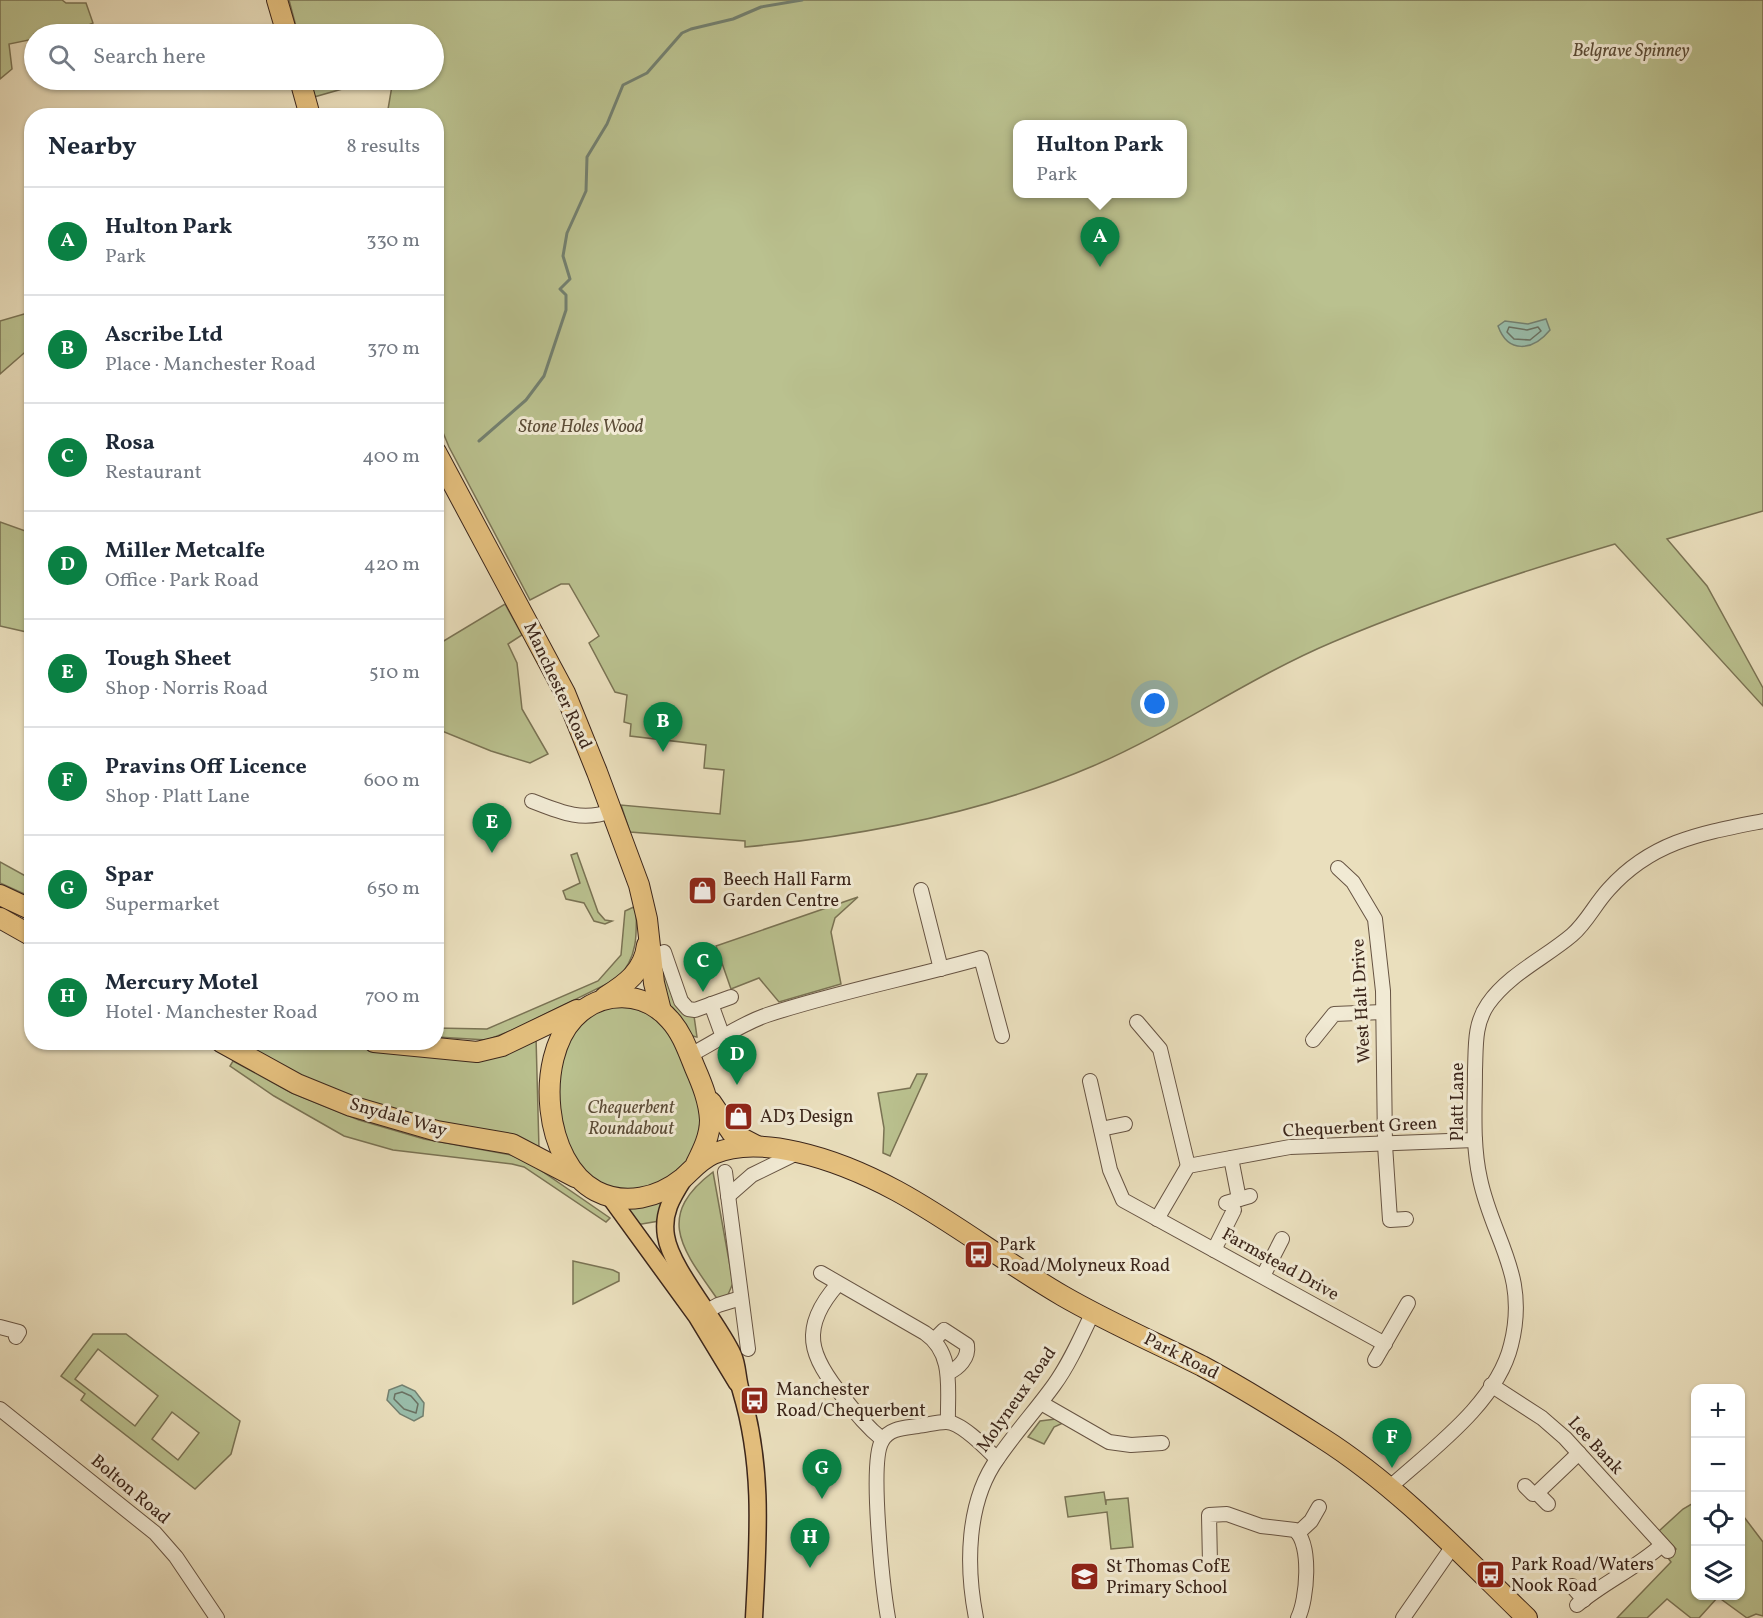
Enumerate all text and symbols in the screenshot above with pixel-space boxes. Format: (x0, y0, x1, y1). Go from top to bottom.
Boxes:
search box (24, 24, 444, 90)
park label: Belgrave Spinney (1572, 39, 1690, 64)
icon: search (45, 41, 78, 74)
text: Search here (93, 42, 206, 73)
popup (1013, 120, 1187, 198)
text: Nearby (48, 129, 137, 165)
text: Hulton Park (1036, 130, 1164, 161)
text: 8 results (347, 133, 420, 161)
text: Park (1036, 161, 1077, 189)
text: Hulton Park (105, 212, 232, 243)
pin: A (1080, 218, 1120, 267)
text: A (60, 227, 75, 255)
text: 330 m (366, 227, 420, 255)
text: Park (105, 243, 146, 271)
text: Ascribe Ltd (105, 320, 223, 351)
text: B (61, 335, 74, 363)
text: 370 m (367, 335, 420, 363)
text: Place · Manchester Road (105, 351, 316, 379)
park label: Stone Holes Wood (519, 415, 644, 440)
text: Rosa (105, 428, 155, 459)
text: C (61, 443, 74, 471)
text: 400 m (362, 443, 420, 471)
text: Restaurant (105, 459, 202, 487)
text: Miller Metcalfe (105, 536, 265, 567)
text: D (60, 551, 75, 579)
text: 420 m (364, 551, 420, 579)
text: Office · Park Road (105, 567, 259, 595)
street label: Manchester Road (517, 618, 597, 754)
text: Tough Sheet (105, 644, 231, 675)
text: E (61, 659, 74, 687)
text: 510 m (369, 659, 420, 687)
text: Shop · Norris Road (105, 675, 268, 703)
your location (1140, 689, 1169, 718)
pin: B (644, 702, 682, 752)
text: Pravins Off Licence (105, 752, 307, 783)
text: F (62, 767, 73, 795)
text: 600 m (364, 767, 420, 795)
text: Shop · Platt Lane (105, 783, 250, 811)
pin: E (472, 804, 512, 853)
text: Spar (105, 860, 154, 891)
place label: Beech Hall Farm Garden Centre (723, 868, 852, 914)
shop icon: Beech Hall Farm Garden Centre (686, 874, 718, 906)
text: G (60, 875, 75, 903)
text: 650 m (367, 875, 420, 903)
text: Supermarket (105, 891, 220, 919)
street label: West Halt Drive (1346, 938, 1378, 1064)
pin: C (684, 942, 722, 992)
text: Mercury Motel (105, 968, 258, 999)
text: H (60, 983, 75, 1011)
text: 700 m (365, 983, 420, 1011)
text: Hotel · Manchester Road (105, 999, 318, 1027)
pin: D (718, 1036, 756, 1085)
street label: Platt Lane (1446, 1063, 1471, 1141)
street label: Snydale Way (346, 1092, 450, 1144)
park label: Chequerbent Roundabout (587, 1096, 676, 1142)
shop icon: AD3 Design (723, 1101, 755, 1133)
place label: AD3 Design (760, 1105, 854, 1130)
street label: Chequerbent Green (1282, 1111, 1438, 1145)
street label: Farmstead Drive (1217, 1222, 1343, 1308)
place label: Park Road/Molyneux Road (999, 1233, 1170, 1279)
bus stop icon: Park Road/Molyneux Road (962, 1239, 994, 1271)
street label: Park Road (1139, 1327, 1223, 1387)
street label: Molyneux Road (971, 1342, 1063, 1458)
place label: Manchester Road/Chequerbent (776, 1378, 926, 1424)
bus stop icon: Manchester Road/Chequerbent (739, 1384, 771, 1416)
map controls (1691, 1384, 1745, 1600)
button: + (1691, 1384, 1745, 1438)
street label: Lee Bank (1561, 1411, 1629, 1481)
pin: F (1372, 1418, 1412, 1468)
button: − (1691, 1438, 1745, 1492)
street label: Bolton Road (85, 1449, 175, 1531)
pin: G (802, 1450, 842, 1499)
button: locate (1691, 1492, 1745, 1546)
pin: H (790, 1518, 830, 1568)
button: layers (1691, 1546, 1745, 1600)
place label: Park Road/Waters Nook Road (1511, 1553, 1654, 1599)
place label: St Thomas CofE Primary School (1106, 1555, 1231, 1601)
bus stop icon: Park Road/Waters Nook Road (1474, 1559, 1506, 1591)
school or university icon: St Thomas CofE Primary School (1069, 1561, 1101, 1593)

